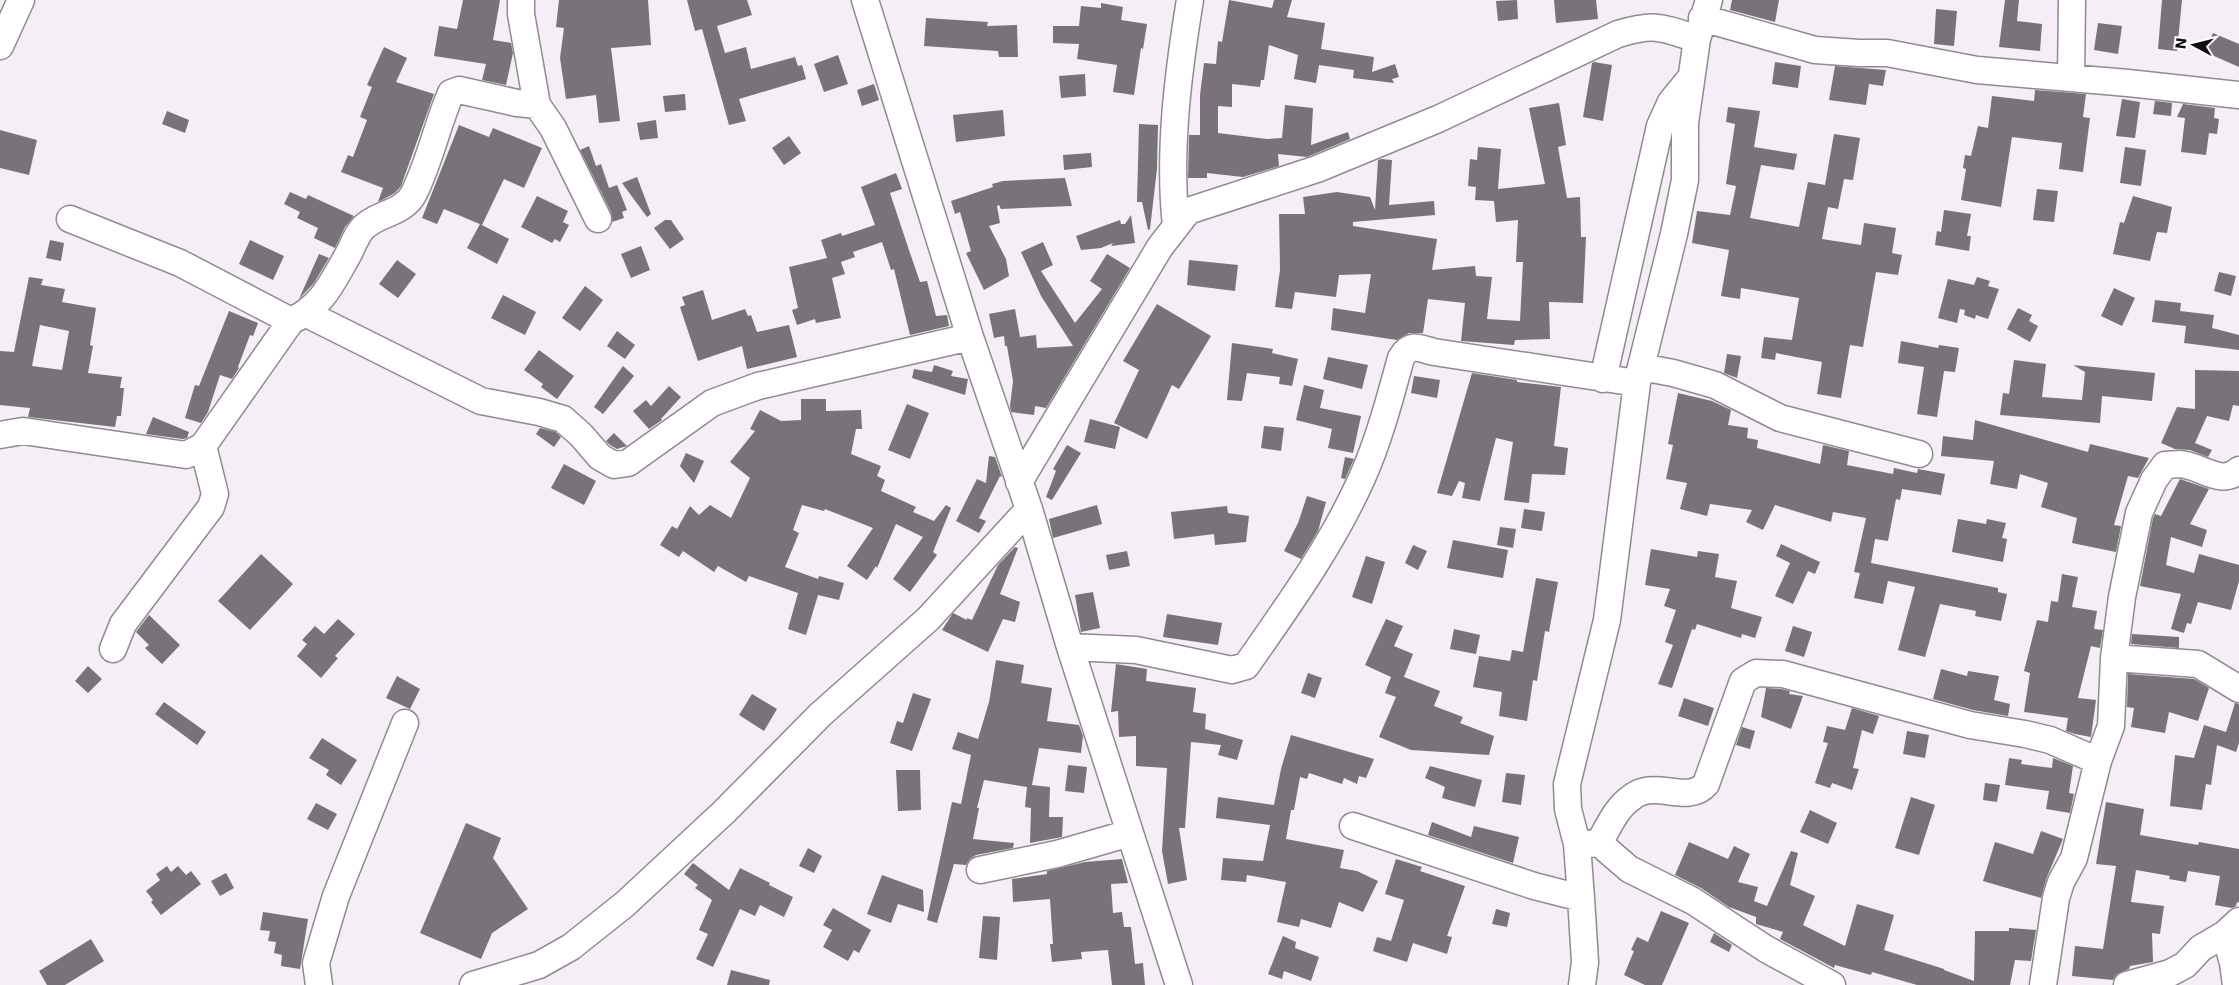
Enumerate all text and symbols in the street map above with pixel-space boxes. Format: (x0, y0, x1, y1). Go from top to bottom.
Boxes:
north arrow (2169, 20, 2219, 70)
text: N (2172, 37, 2190, 50)

